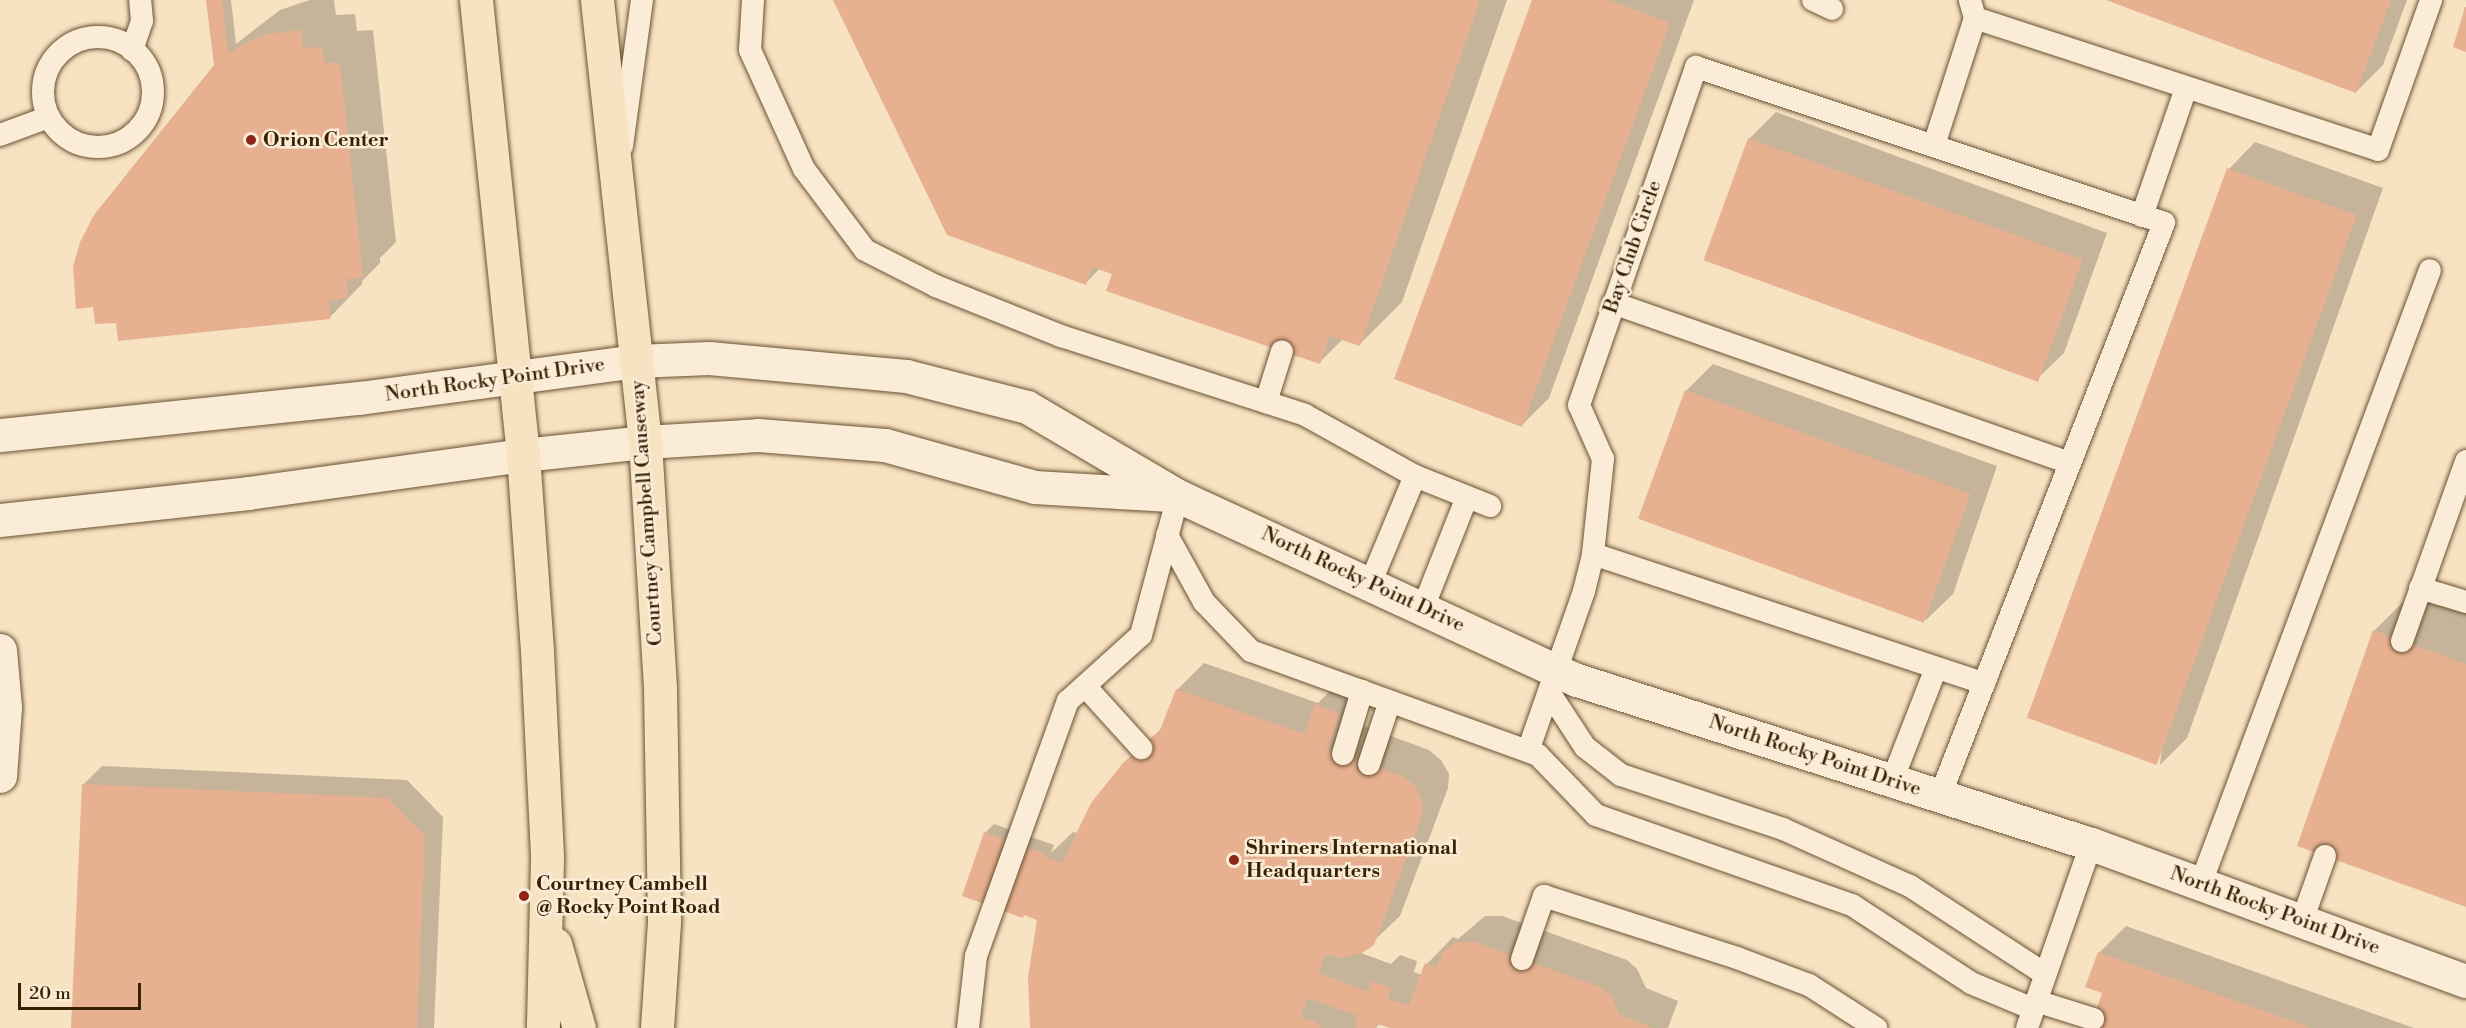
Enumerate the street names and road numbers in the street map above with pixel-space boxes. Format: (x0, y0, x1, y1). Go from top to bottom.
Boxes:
street label: Bay Club Circle (1599, 177, 1667, 317)
street label: North Rocky Point Drive (384, 353, 606, 407)
street label: Courtney Campbell Causeway (626, 379, 668, 647)
street label: North Rocky Point Drive (1257, 522, 1469, 638)
street label: North Rocky Point Drive (1706, 710, 1924, 802)
street label: North Rocky Point Drive (2167, 862, 2383, 960)

